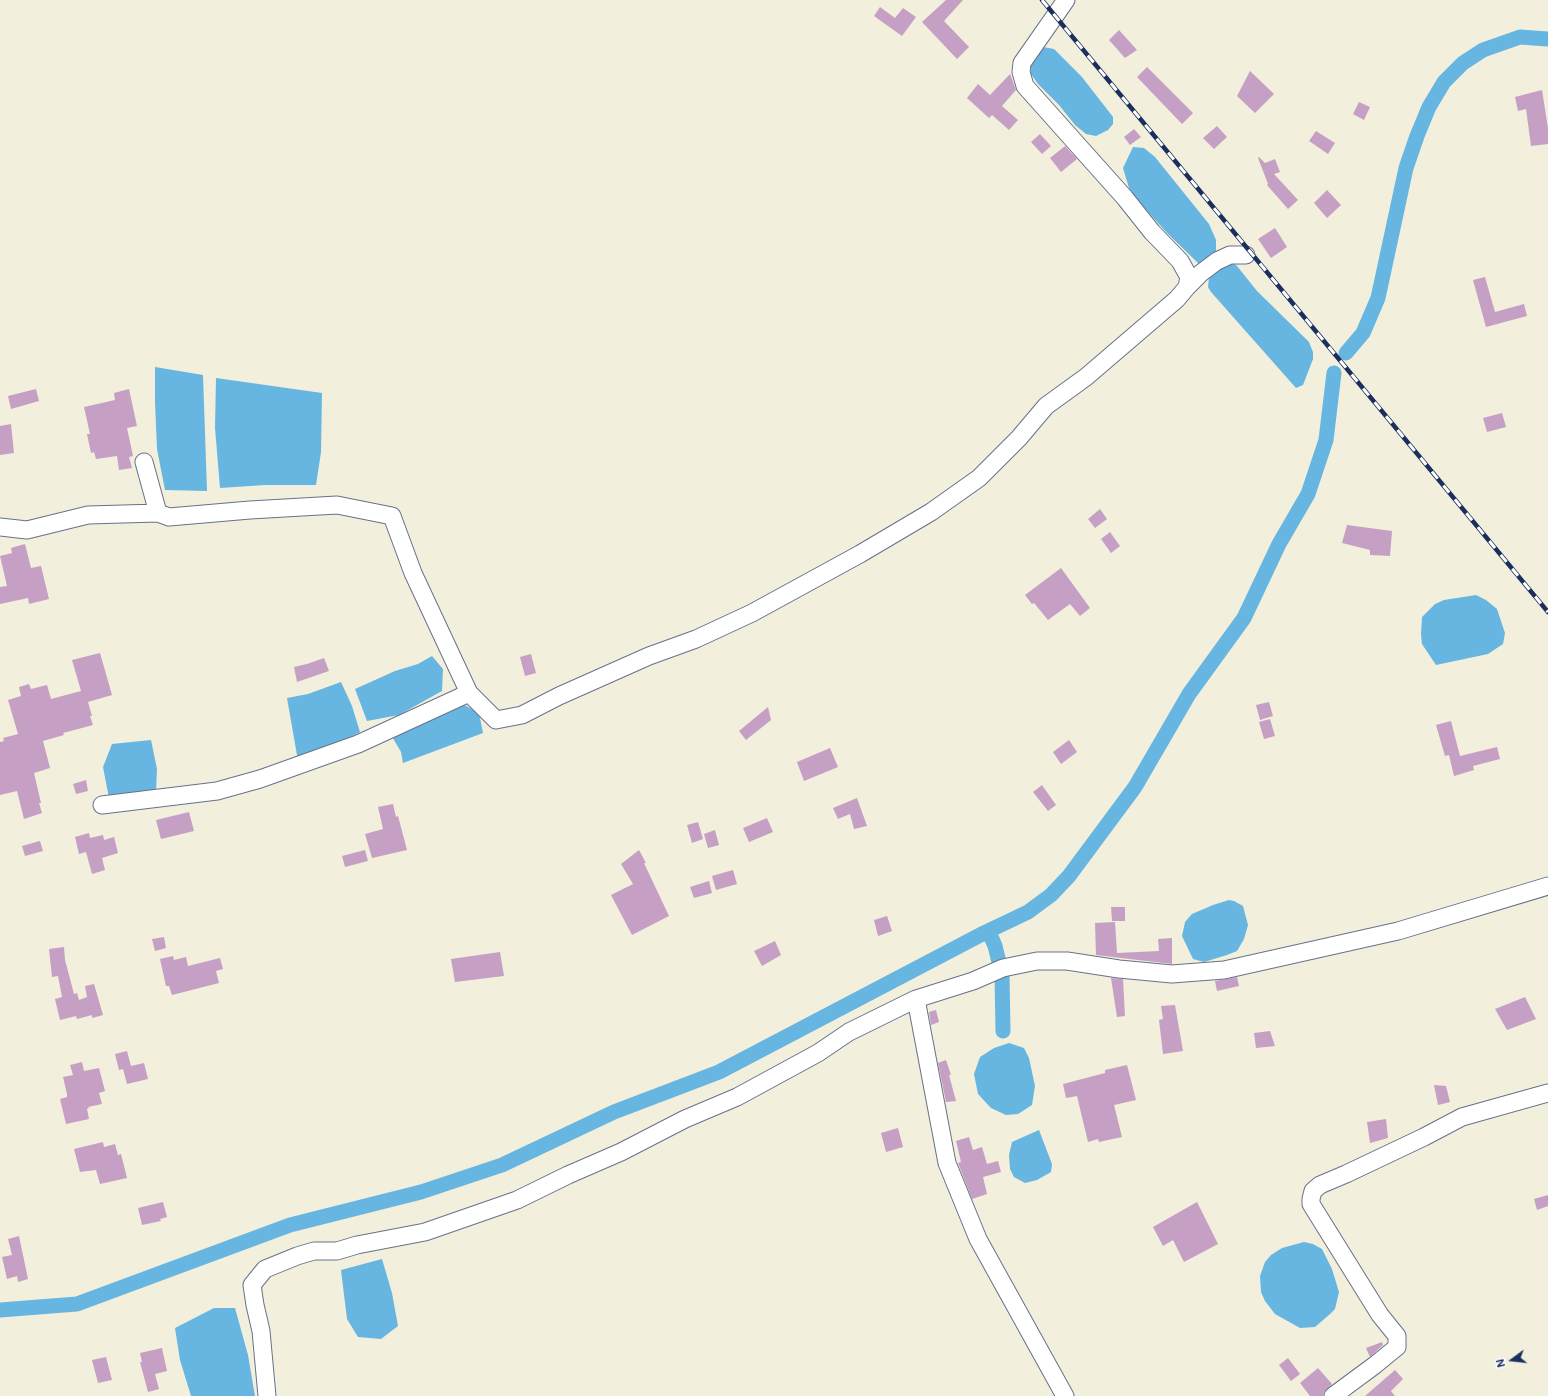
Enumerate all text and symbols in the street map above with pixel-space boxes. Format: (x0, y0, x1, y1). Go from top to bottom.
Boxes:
north arrow (1492, 1340, 1532, 1380)
text: N (1492, 1357, 1508, 1369)

